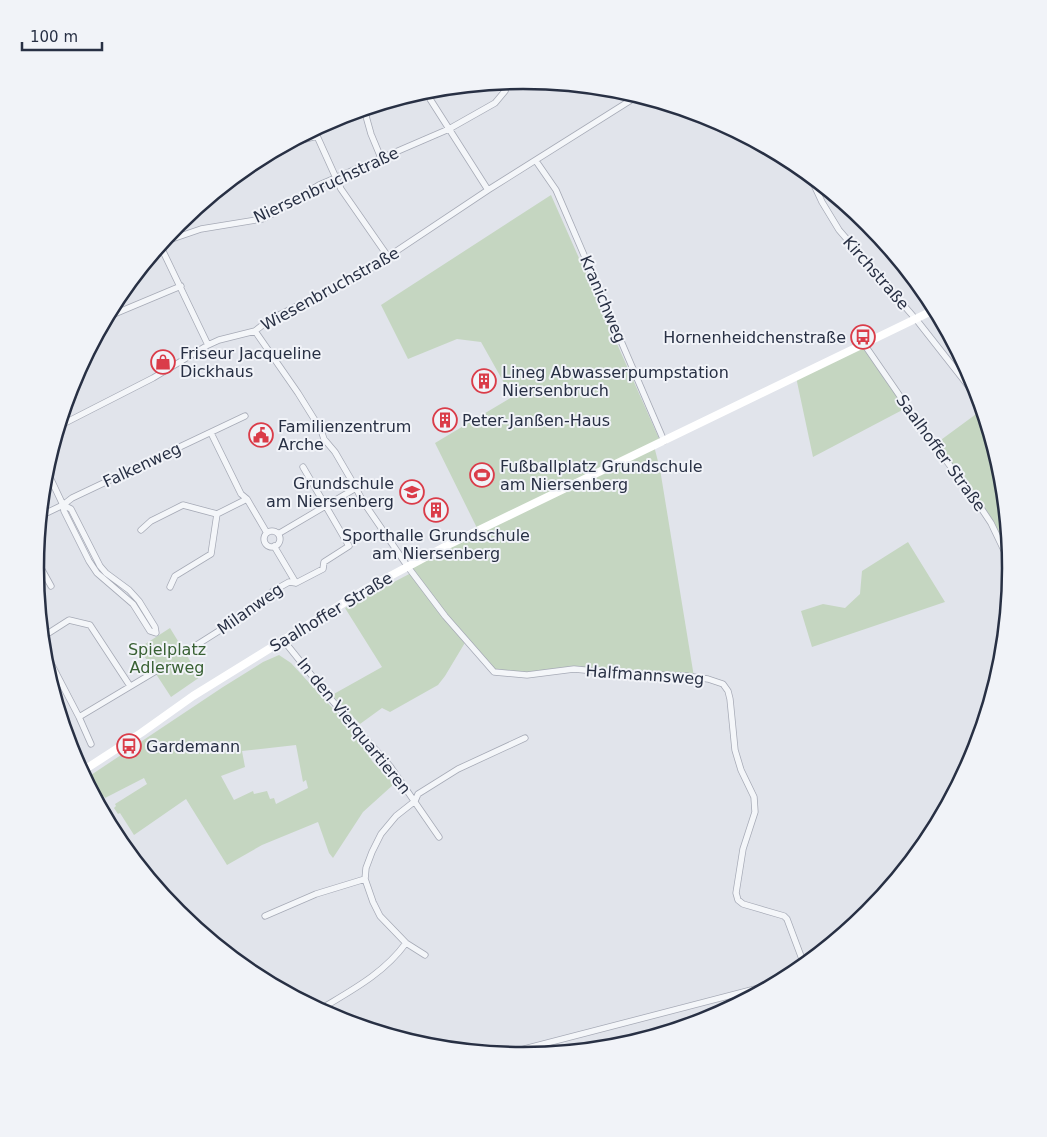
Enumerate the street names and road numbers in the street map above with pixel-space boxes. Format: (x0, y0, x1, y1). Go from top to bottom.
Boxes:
street label: Niersenbruchstraße (250, 143, 402, 227)
street label: Kirchstraße (839, 232, 913, 314)
street label: Wiesenbruchstraße (258, 243, 402, 335)
street label: Kranichweg (576, 252, 630, 346)
street label: Saalhoffer Straße (892, 391, 990, 515)
street label: Falkenweg (100, 439, 184, 491)
street label: Saalhoffer Straße (266, 568, 396, 656)
street label: Milanweg (214, 579, 286, 639)
street label: In den Vierquartieren (293, 654, 415, 798)
street label: Halfmannsweg (585, 661, 705, 689)

